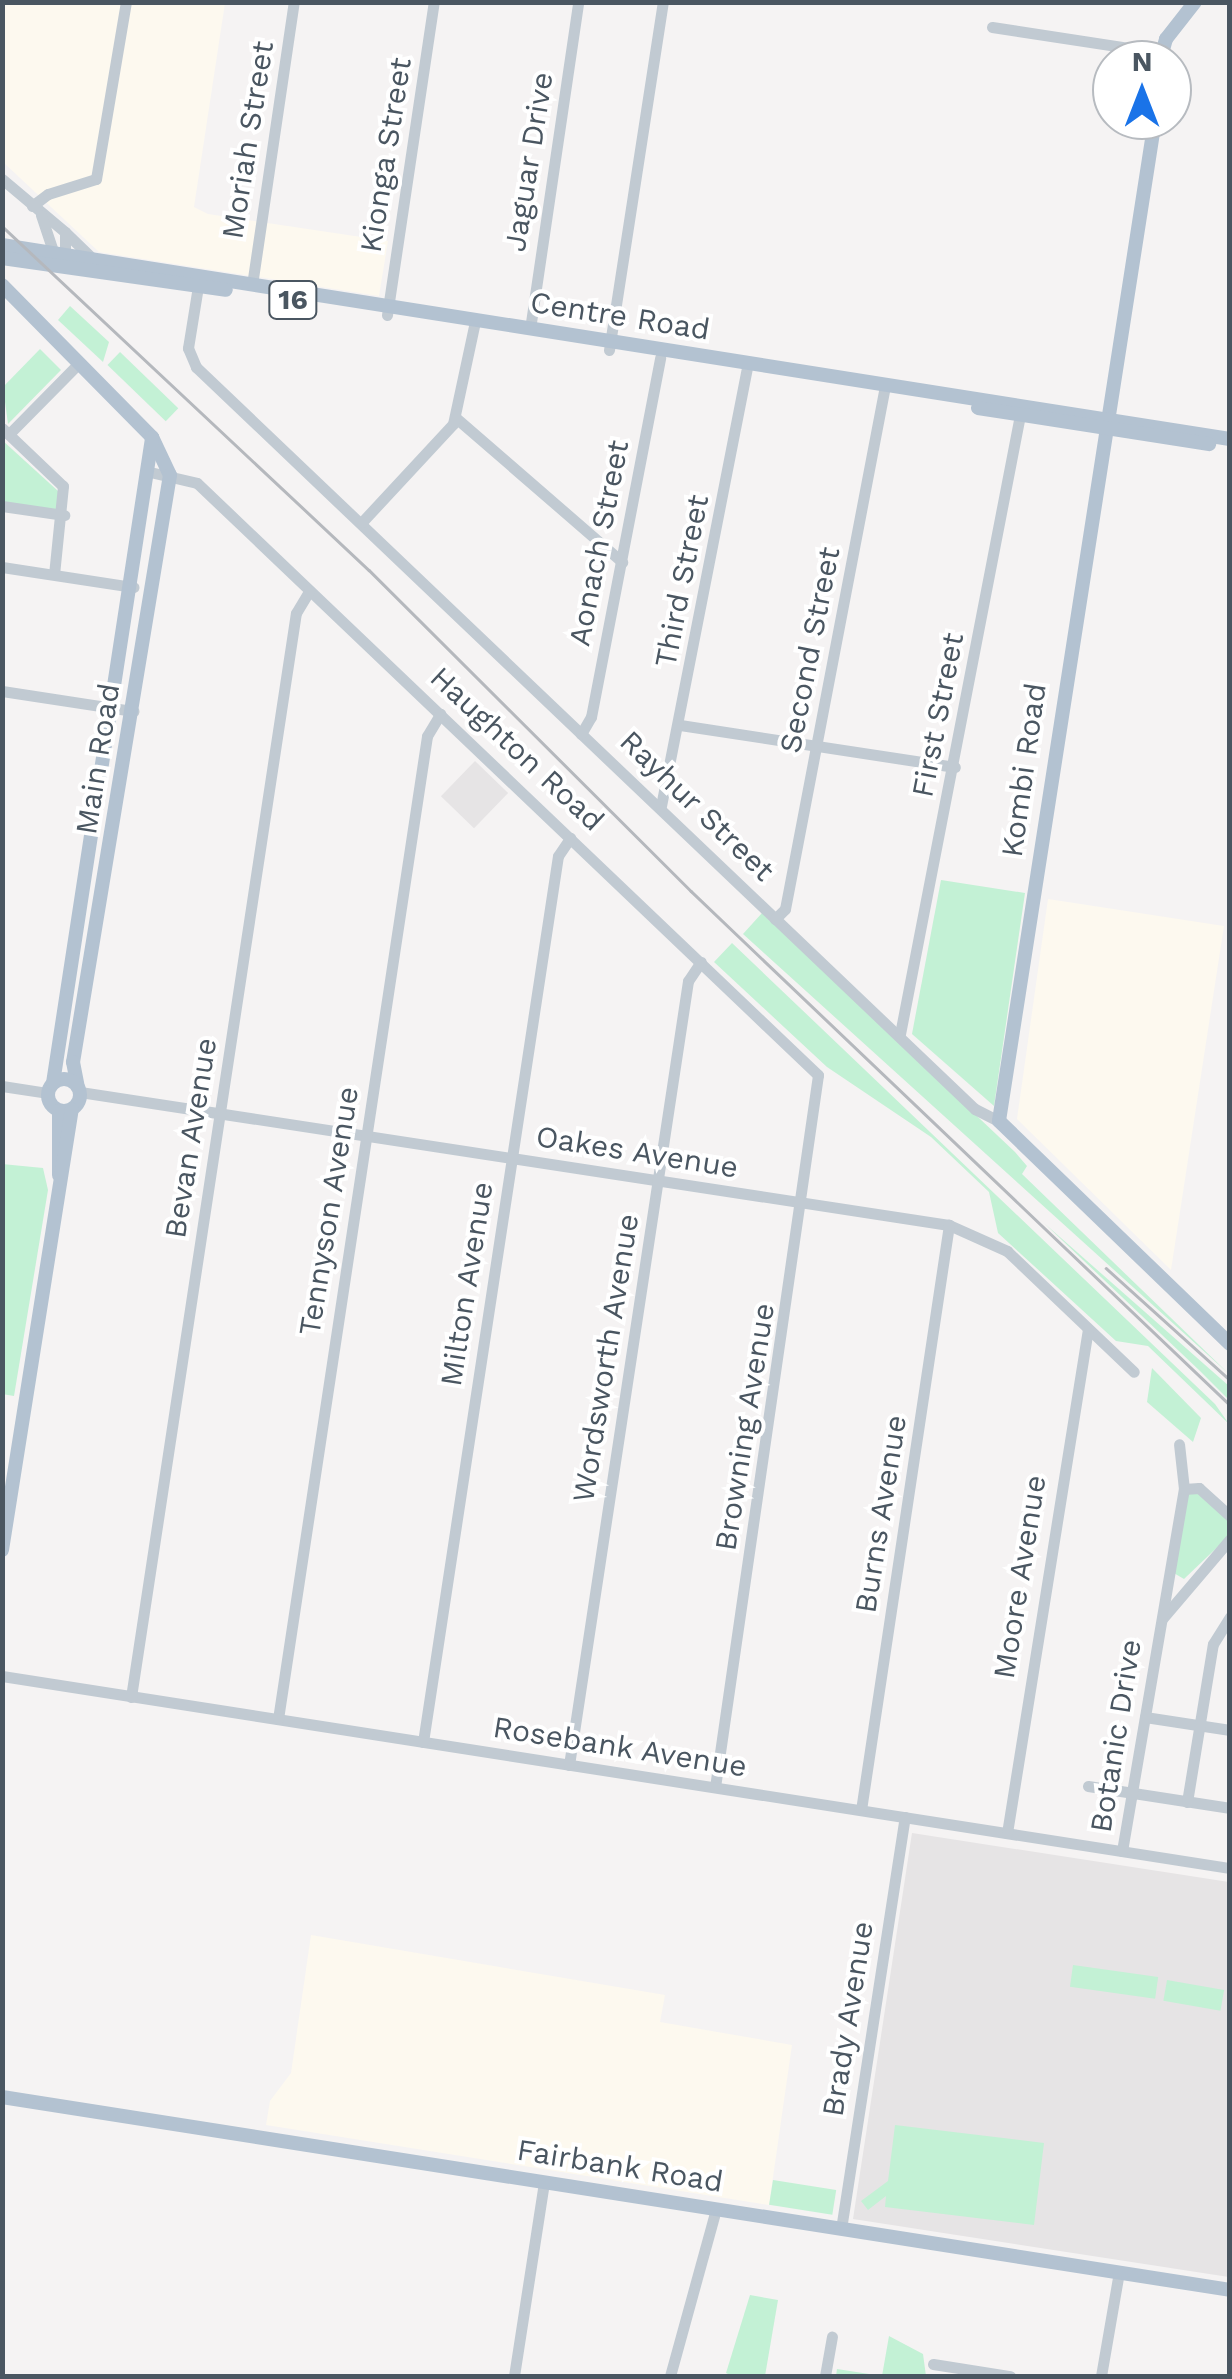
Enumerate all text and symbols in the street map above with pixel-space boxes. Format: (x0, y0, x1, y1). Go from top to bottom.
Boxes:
street label: Moriah Street (215, 39, 281, 241)
north arrow (1092, 40, 1192, 140)
text: N (1132, 45, 1152, 78)
street label: Kionga Street (353, 55, 419, 255)
street label: Jaguar Drive (497, 69, 561, 255)
road number: 16 (268, 277, 318, 323)
street label: Centre Road (528, 284, 712, 348)
street label: Aonach Street (561, 437, 637, 649)
street label: Third Street (648, 492, 716, 670)
street label: Second Street (772, 544, 848, 756)
street label: First Street (904, 630, 972, 800)
street label: Haughton Road (423, 659, 611, 839)
street label: Main Road (68, 681, 128, 837)
street label: Kombi Road (994, 681, 1054, 859)
street label: Rayhur Street (612, 723, 782, 889)
street label: Bevan Avenue (157, 1035, 225, 1241)
street label: Tennyson Avenue (291, 1083, 367, 1339)
street label: Oakes Avenue (533, 1118, 741, 1186)
street label: Milton Avenue (433, 1179, 501, 1389)
street label: Wordsworth Avenue (565, 1211, 647, 1505)
street label: Browning Avenue (708, 1300, 782, 1554)
street label: Burns Avenue (847, 1412, 915, 1616)
street label: Moore Avenue (986, 1472, 1054, 1682)
street label: Botanic Drive (1083, 1637, 1149, 1835)
street label: Rosebank Avenue (490, 1709, 750, 1785)
street label: Brady Avenue (815, 1918, 881, 2120)
street label: Fairbank Road (514, 2132, 726, 2200)

